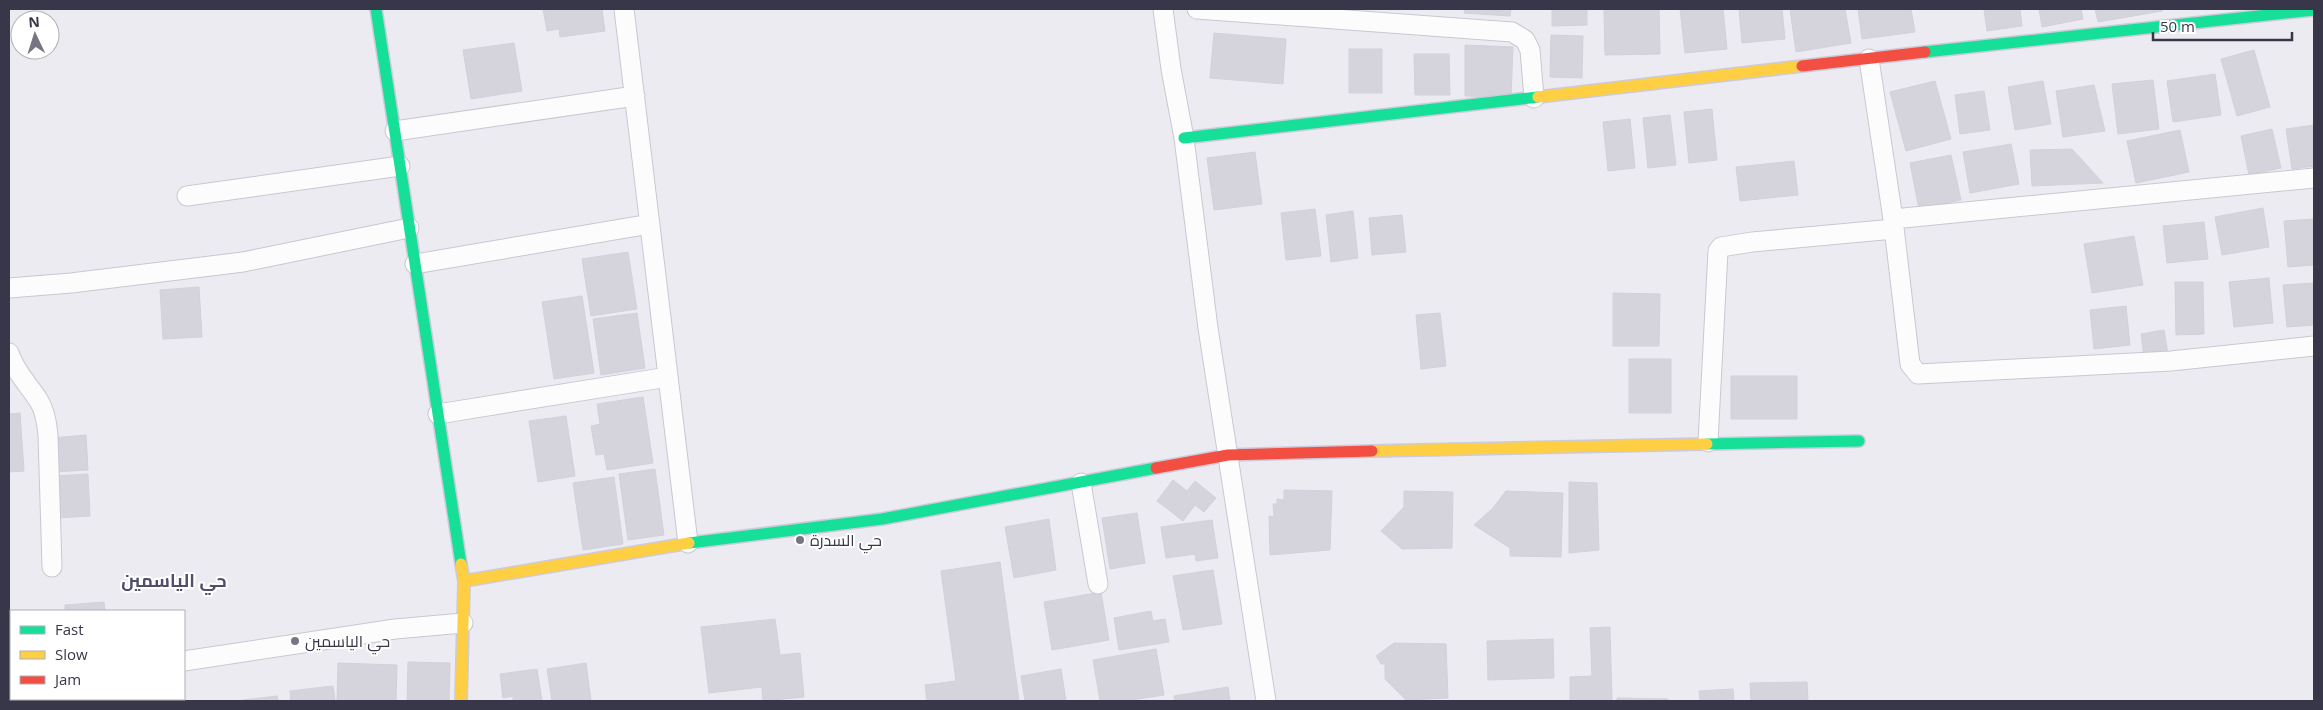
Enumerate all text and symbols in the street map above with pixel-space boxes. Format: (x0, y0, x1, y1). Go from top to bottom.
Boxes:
north arrow (10, 10, 60, 60)
scale bar (2153, 10, 2292, 42)
text: N (28, 12, 40, 31)
text: 50 m (2160, 16, 2195, 36)
place label: حي السدرة (810, 529, 882, 554)
marker: حي السدرة (794, 534, 806, 546)
district label: حي الياسمين (121, 568, 227, 596)
legend (10, 610, 185, 700)
text: Fast (55, 619, 84, 639)
place label: حي الياسمين (305, 630, 390, 655)
marker: حي الياسمين (289, 635, 301, 647)
text: Slow (55, 644, 88, 664)
text: Jam (53, 669, 81, 689)

